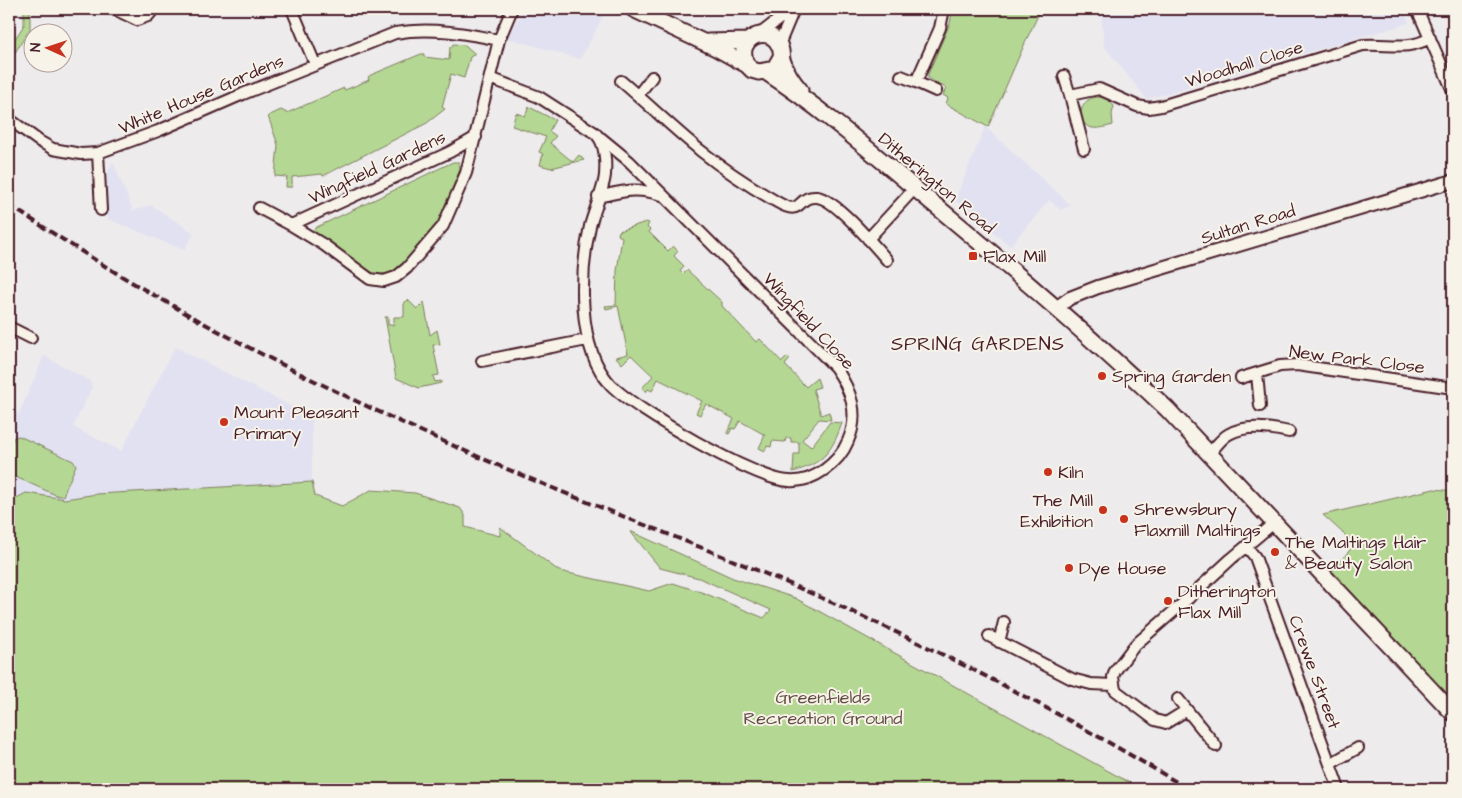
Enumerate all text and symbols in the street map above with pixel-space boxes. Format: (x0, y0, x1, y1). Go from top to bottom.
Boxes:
north arrow (22, 22, 72, 72)
street label: Woodhall Close (1182, 35, 1306, 94)
text: N (26, 42, 46, 52)
street label: White House Gardens (115, 48, 288, 141)
street label: Wingfield Gardens (304, 125, 450, 211)
street label: Ditherington Road (872, 127, 1001, 241)
street label: Sultan Road (1198, 198, 1298, 251)
place label: Flax Mill (983, 244, 1047, 269)
marker: Flax Mill (967, 250, 979, 262)
street label: Wingfield Close (756, 267, 861, 376)
district label: SPRING GARDENS (891, 331, 1065, 358)
street label: New Park Close (1288, 339, 1426, 380)
place label: Spring Garden (1112, 364, 1231, 390)
marker: Spring Garden (1096, 370, 1108, 382)
place label: Mount Pleasant Primary (234, 400, 360, 447)
marker: Mount Pleasant Primary (218, 416, 230, 428)
place label: Kiln (1058, 460, 1083, 485)
marker: Kiln (1042, 466, 1054, 478)
place label: The Mill Exhibition (1020, 488, 1093, 534)
place label: Shrewsbury Flaxmill Maltings (1134, 497, 1261, 544)
marker: The Mill Exhibition (1097, 504, 1109, 516)
marker: Shrewsbury Flaxmill Maltings (1118, 513, 1130, 525)
place label: The Maltings Hair & Beauty Salon (1285, 530, 1426, 577)
marker: The Maltings Hair & Beauty Salon (1269, 546, 1281, 558)
place label: Dye House (1079, 556, 1167, 582)
marker: Dye House (1063, 562, 1075, 574)
place label: Ditherington Flax Mill (1178, 579, 1276, 625)
marker: Ditherington Flax Mill (1162, 595, 1174, 607)
street label: Crewe Street (1282, 612, 1347, 733)
park label: Greenfields Recreation Ground (743, 685, 903, 731)

